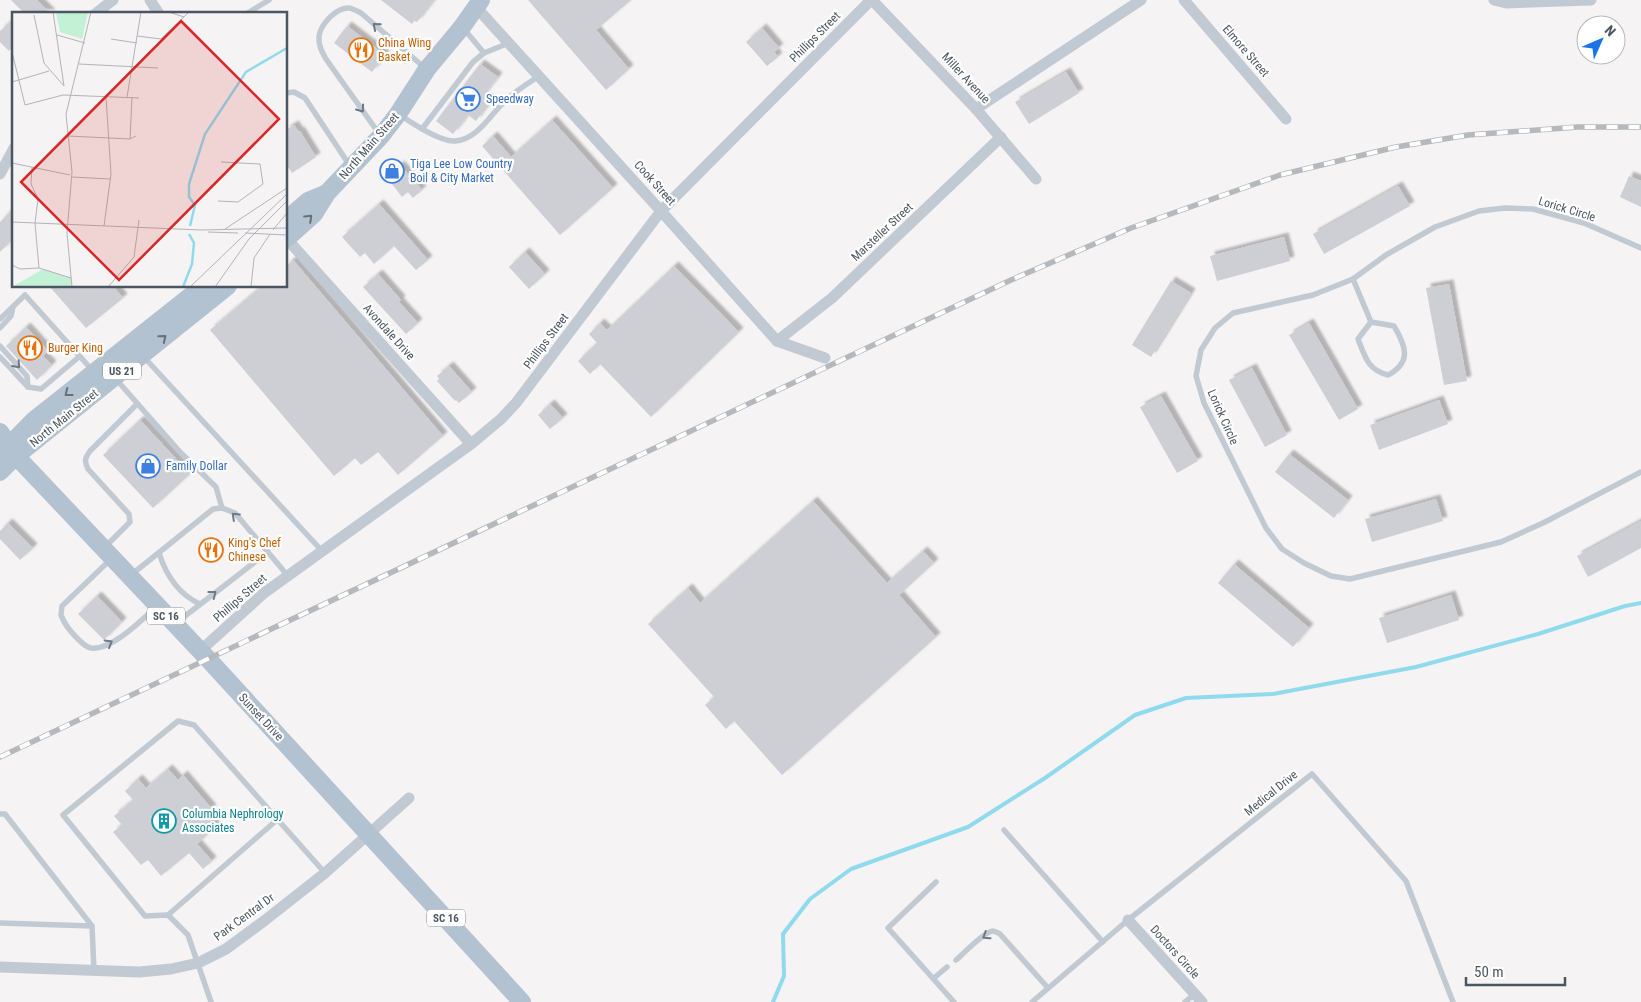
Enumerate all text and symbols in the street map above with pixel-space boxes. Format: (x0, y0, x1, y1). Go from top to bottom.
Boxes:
street label: Phillips Street (787, 8, 844, 65)
inset map (12, 12, 288, 288)
north arrow (1576, 15, 1626, 65)
street label: Elmore Street (1220, 22, 1273, 80)
text: N (1602, 22, 1619, 39)
one-way arrow (373, 23, 382, 32)
place label: China Wing Basket (378, 36, 431, 64)
restaurant icon: China Wing Basket (348, 37, 374, 63)
street label: Miller Avenue (939, 50, 993, 106)
supermarket icon: Speedway (455, 86, 481, 112)
place label: Speedway (486, 92, 534, 106)
one-way arrow (355, 103, 364, 113)
street label: North Main Street (336, 109, 402, 182)
place label: Tiga Lee Low Country Boil & City Market (410, 157, 512, 185)
shop icon: Tiga Lee Low Country Boil & City Market (379, 158, 405, 184)
street label: Cook Street (631, 158, 679, 208)
street label: Lorick Circle (1537, 194, 1598, 224)
street label: Marsteller Street (848, 200, 916, 264)
one-way arrow (303, 215, 312, 224)
street label: Avondale Drive (360, 301, 418, 363)
street label: Phillips Street (521, 310, 572, 371)
one-way arrow (158, 334, 167, 343)
restaurant icon: Burger King (17, 335, 43, 361)
place label: Burger King (48, 341, 103, 355)
one-way arrow (12, 360, 21, 369)
road number: US 21 (103, 362, 141, 380)
street label: North Main Street (27, 386, 101, 450)
one-way arrow (65, 387, 74, 396)
street label: Lorick Circle (1205, 387, 1242, 447)
shop icon: Family Dollar (135, 453, 161, 479)
place label: Family Dollar (166, 459, 228, 473)
one-way arrow (232, 512, 241, 521)
place label: King's Chef Chinese (228, 536, 281, 564)
restaurant icon: King's Chef Chinese (198, 537, 224, 563)
street label: Phillips Street (211, 571, 270, 625)
one-way arrow (207, 592, 216, 600)
road number: SC 16 (147, 608, 185, 624)
one-way arrow (104, 639, 113, 649)
street label: Sunset Drive (236, 691, 287, 744)
street label: Medical Drive (1242, 767, 1301, 819)
place label: Columbia Nephrology Associates (182, 807, 284, 835)
building icon: Columbia Nephrology Associates (151, 808, 177, 834)
street label: Park Central Dr (211, 890, 277, 944)
road number: SC 16 (427, 910, 465, 926)
street label: Doctors Circle (1147, 923, 1203, 982)
one-way arrow (982, 929, 991, 939)
scale bar (1466, 954, 1565, 986)
text: 50 m (1474, 963, 1504, 981)

